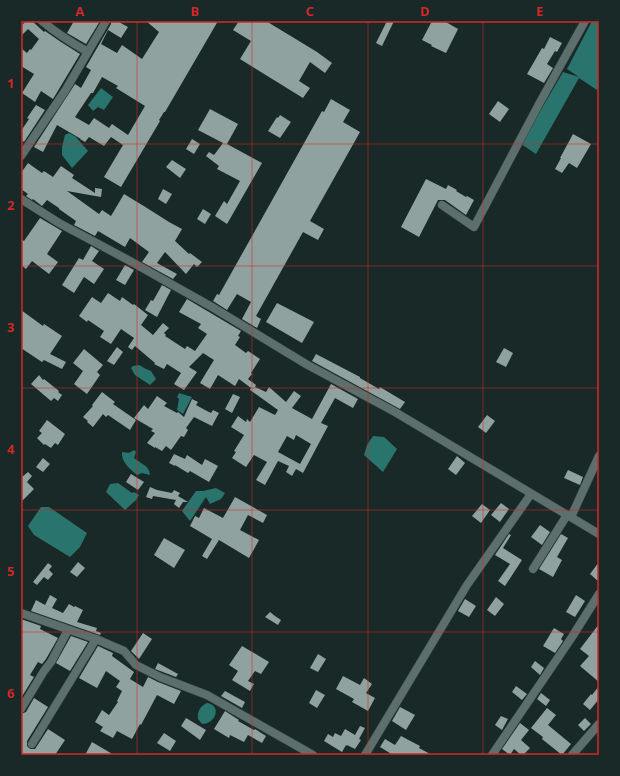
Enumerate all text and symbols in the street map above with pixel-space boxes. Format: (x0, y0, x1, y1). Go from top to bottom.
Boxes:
text: A (76, 2, 85, 20)
text: B (191, 2, 199, 20)
text: C (306, 2, 314, 20)
text: D (420, 2, 430, 20)
text: E (536, 2, 544, 20)
text: 1 (7, 74, 15, 92)
text: 2 (7, 196, 15, 214)
text: 3 (7, 318, 15, 336)
text: 4 (7, 440, 15, 458)
text: 5 (7, 562, 15, 580)
text: 6 (7, 684, 15, 702)

